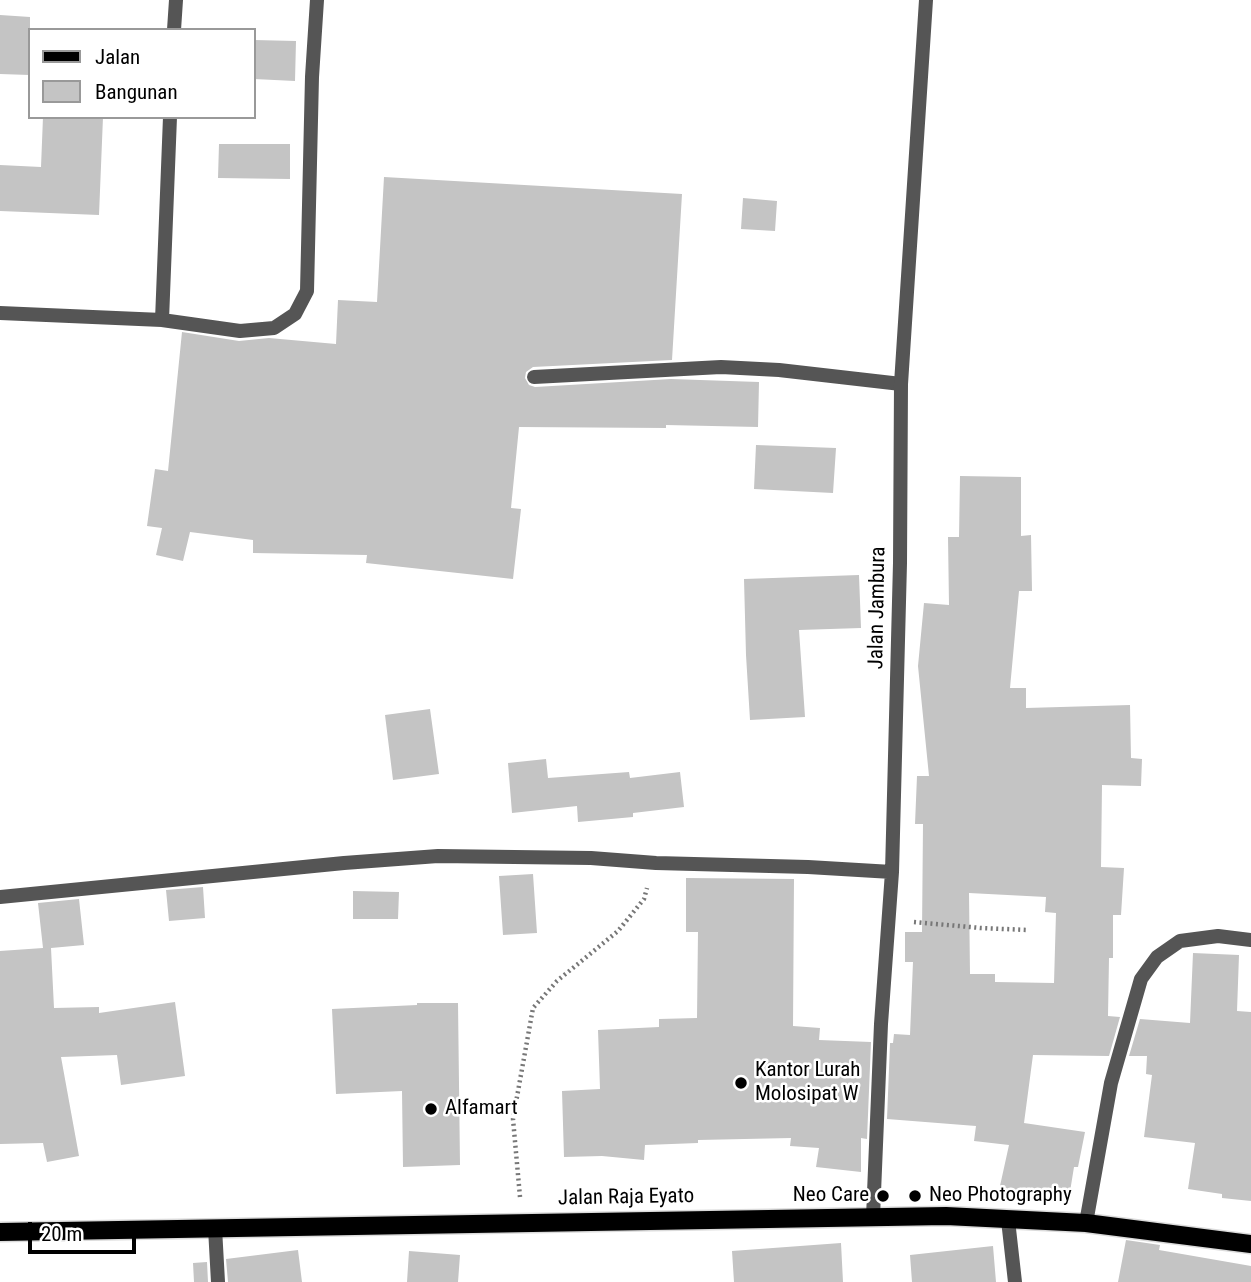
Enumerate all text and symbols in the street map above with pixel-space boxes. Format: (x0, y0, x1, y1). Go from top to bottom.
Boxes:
legend (28, 28, 256, 119)
text: Jalan (95, 45, 140, 69)
text: Bangunan (95, 80, 178, 104)
street label: Jalan Jambura (864, 546, 892, 670)
place label: Kantor Lurah Molosipat W (755, 1058, 860, 1108)
marker: Kantor Lurah Molosipat W (733, 1075, 749, 1091)
place label: Alfamart (445, 1096, 518, 1122)
marker: Alfamart (423, 1101, 439, 1117)
place label: Neo Care (793, 1183, 869, 1209)
place label: Neo Photography (929, 1183, 1072, 1209)
street label: Jalan Raja Eyato (558, 1184, 694, 1212)
marker: Neo Care (875, 1188, 891, 1204)
marker: Neo Photography (907, 1188, 923, 1204)
scale bar (32, 1208, 140, 1252)
text: 20 m (41, 1222, 82, 1246)

